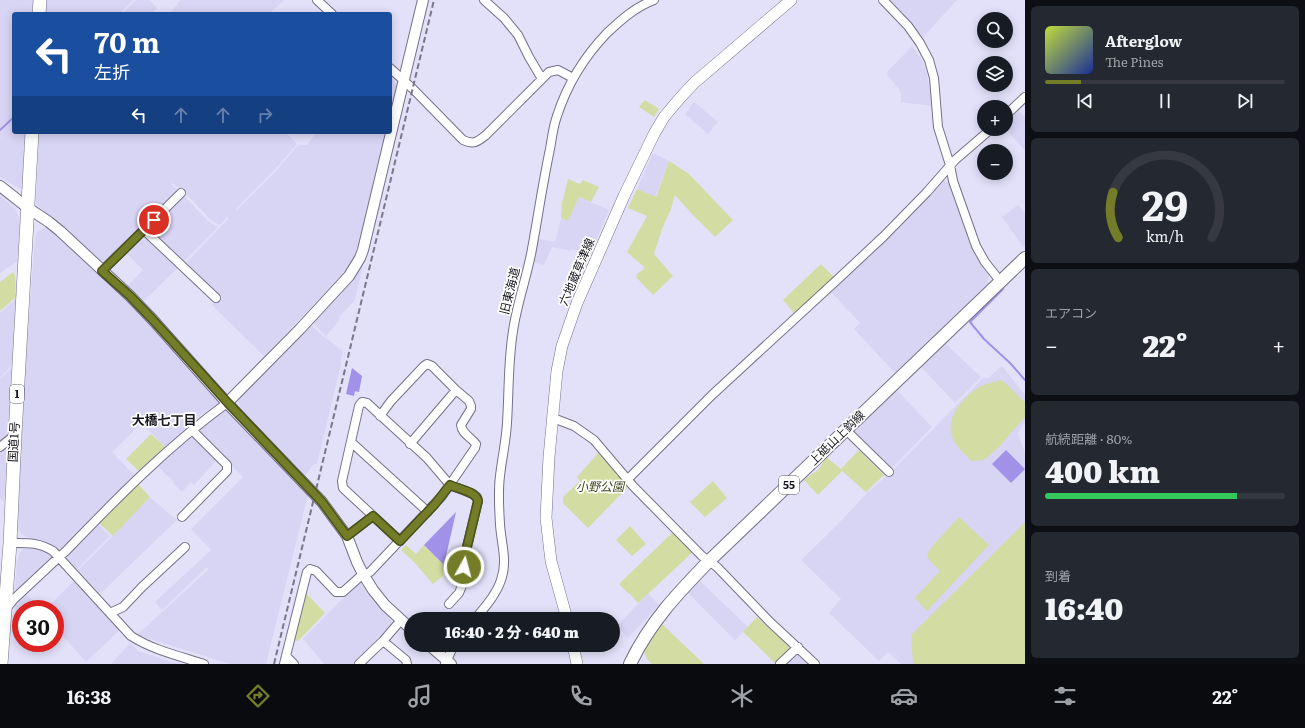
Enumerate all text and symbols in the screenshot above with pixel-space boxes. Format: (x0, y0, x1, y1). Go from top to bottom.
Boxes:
map controls (977, 12, 1013, 180)
button: search (977, 12, 1013, 48)
text: 70 m (94, 20, 160, 62)
icon: left (28, 28, 80, 80)
text: Afterglow (1105, 29, 1182, 52)
text: The Pines (1105, 52, 1163, 71)
button: layers (977, 56, 1013, 92)
text: 左折 (94, 58, 130, 85)
icon: previous (1074, 90, 1096, 112)
icon: pause (1154, 90, 1176, 112)
icon: next (1234, 90, 1256, 112)
button: + (977, 100, 1013, 136)
icon: left (128, 104, 150, 126)
icon: ahead (170, 104, 192, 126)
icon: ahead (212, 104, 234, 126)
icon: right (254, 104, 276, 126)
button: − (977, 144, 1013, 180)
text: 29 (1142, 172, 1188, 234)
pin (137, 203, 171, 237)
icon: arrive (143, 209, 165, 231)
text: km/h (1146, 225, 1185, 246)
street label: 六地蔵草津線 (554, 235, 598, 308)
street label: 旧東海道 (494, 265, 524, 316)
text: エアコン (1045, 303, 1097, 322)
text: 22° (1142, 322, 1188, 366)
text: − (1045, 328, 1058, 361)
text: + (1272, 328, 1285, 361)
road number: 1 (10, 385, 24, 403)
street label: 上砥山上鈎線 (804, 406, 868, 469)
district label: 大橋七丁目 (131, 410, 197, 429)
street label: 国道1号 (3, 421, 23, 463)
text: 航続距離 · 80% (1045, 429, 1132, 448)
text: 400 km (1045, 448, 1160, 492)
road number: 55 (779, 476, 799, 494)
park label: 小野公園 (576, 477, 626, 495)
position arrow (443, 546, 485, 588)
text: 到着 (1045, 566, 1071, 585)
text: 16:40 (1045, 585, 1123, 629)
speed limit sign: 30 (12, 600, 64, 652)
text: 16:40 · 2 分 · 640 m (445, 620, 579, 643)
icon: directions (244, 682, 272, 710)
icon: music (406, 682, 434, 710)
icon: phone (567, 682, 595, 710)
icon: climate (728, 682, 756, 710)
icon: car (890, 682, 918, 710)
icon: filters (1051, 682, 1079, 710)
text: 16:38 (67, 683, 111, 710)
text: 22° (1212, 683, 1238, 710)

